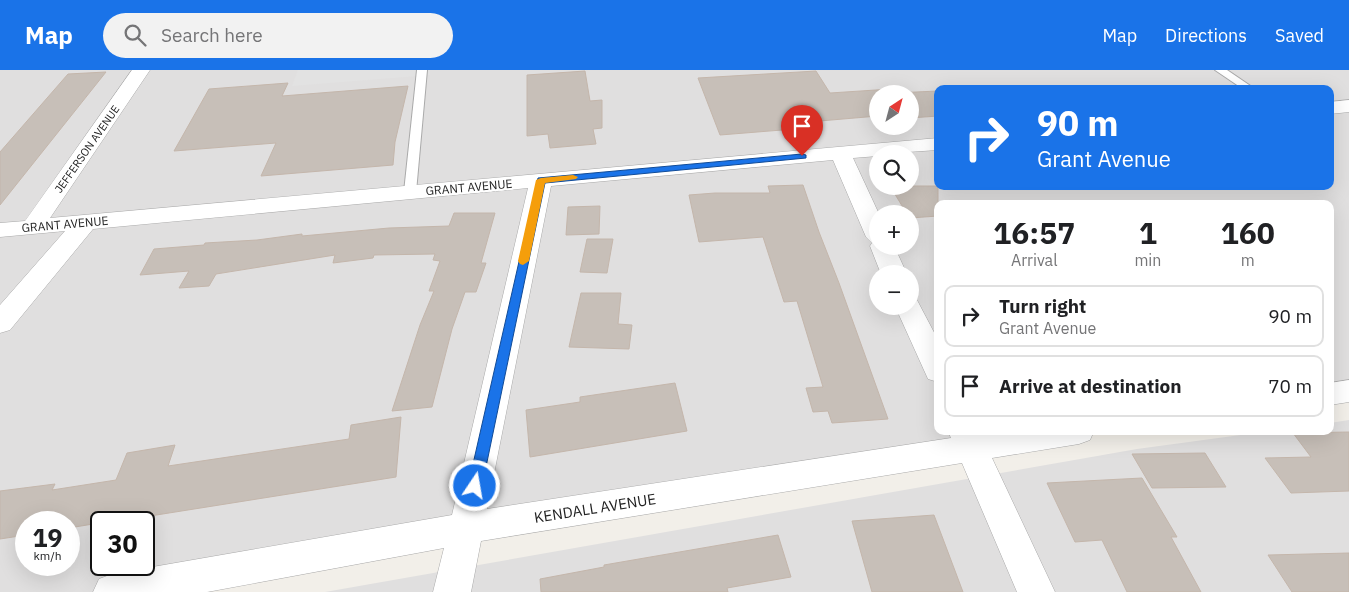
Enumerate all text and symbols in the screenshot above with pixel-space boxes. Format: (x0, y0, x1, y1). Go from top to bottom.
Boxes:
search box (103, 13, 453, 58)
text: Map (25, 19, 73, 51)
icon: search (121, 21, 149, 49)
text: Search here (161, 23, 263, 47)
text: Map (1102, 24, 1137, 47)
text: Directions (1165, 24, 1247, 47)
text: Saved (1275, 24, 1324, 47)
north arrow (869, 85, 919, 135)
map controls (869, 85, 919, 315)
text: 90 m (1037, 100, 1119, 146)
street label: JEFFERSON AVENUE (52, 103, 122, 195)
pin (781, 105, 823, 156)
icon: right (954, 105, 1019, 170)
icon: arrive (788, 112, 816, 140)
text: Grant Avenue (1037, 144, 1171, 173)
button: search (869, 145, 919, 195)
street label: GRANT AVENUE (425, 176, 513, 198)
button: + (869, 205, 919, 255)
street label: GRANT AVENUE (21, 213, 109, 235)
text: 16:57 (993, 213, 1075, 252)
text: 1 (1139, 213, 1157, 252)
text: 160 (1221, 213, 1275, 252)
text: Arrival (1011, 250, 1058, 270)
text: min (1134, 250, 1161, 270)
text: m (1241, 250, 1255, 270)
button: − (869, 265, 919, 315)
text: Turn right (999, 294, 1086, 318)
icon: right (956, 302, 984, 330)
text: 90 m (1268, 304, 1312, 328)
text: Grant Avenue (999, 318, 1096, 338)
icon: arrive (956, 372, 984, 400)
text: Arrive at destination (999, 374, 1182, 398)
text: 70 m (1268, 374, 1312, 398)
position arrow (448, 459, 500, 511)
street label: KENDALL AVENUE (533, 489, 657, 527)
speed limit sign: 30 (90, 511, 155, 576)
text: 19 (32, 521, 63, 554)
text: km/h (33, 548, 62, 563)

